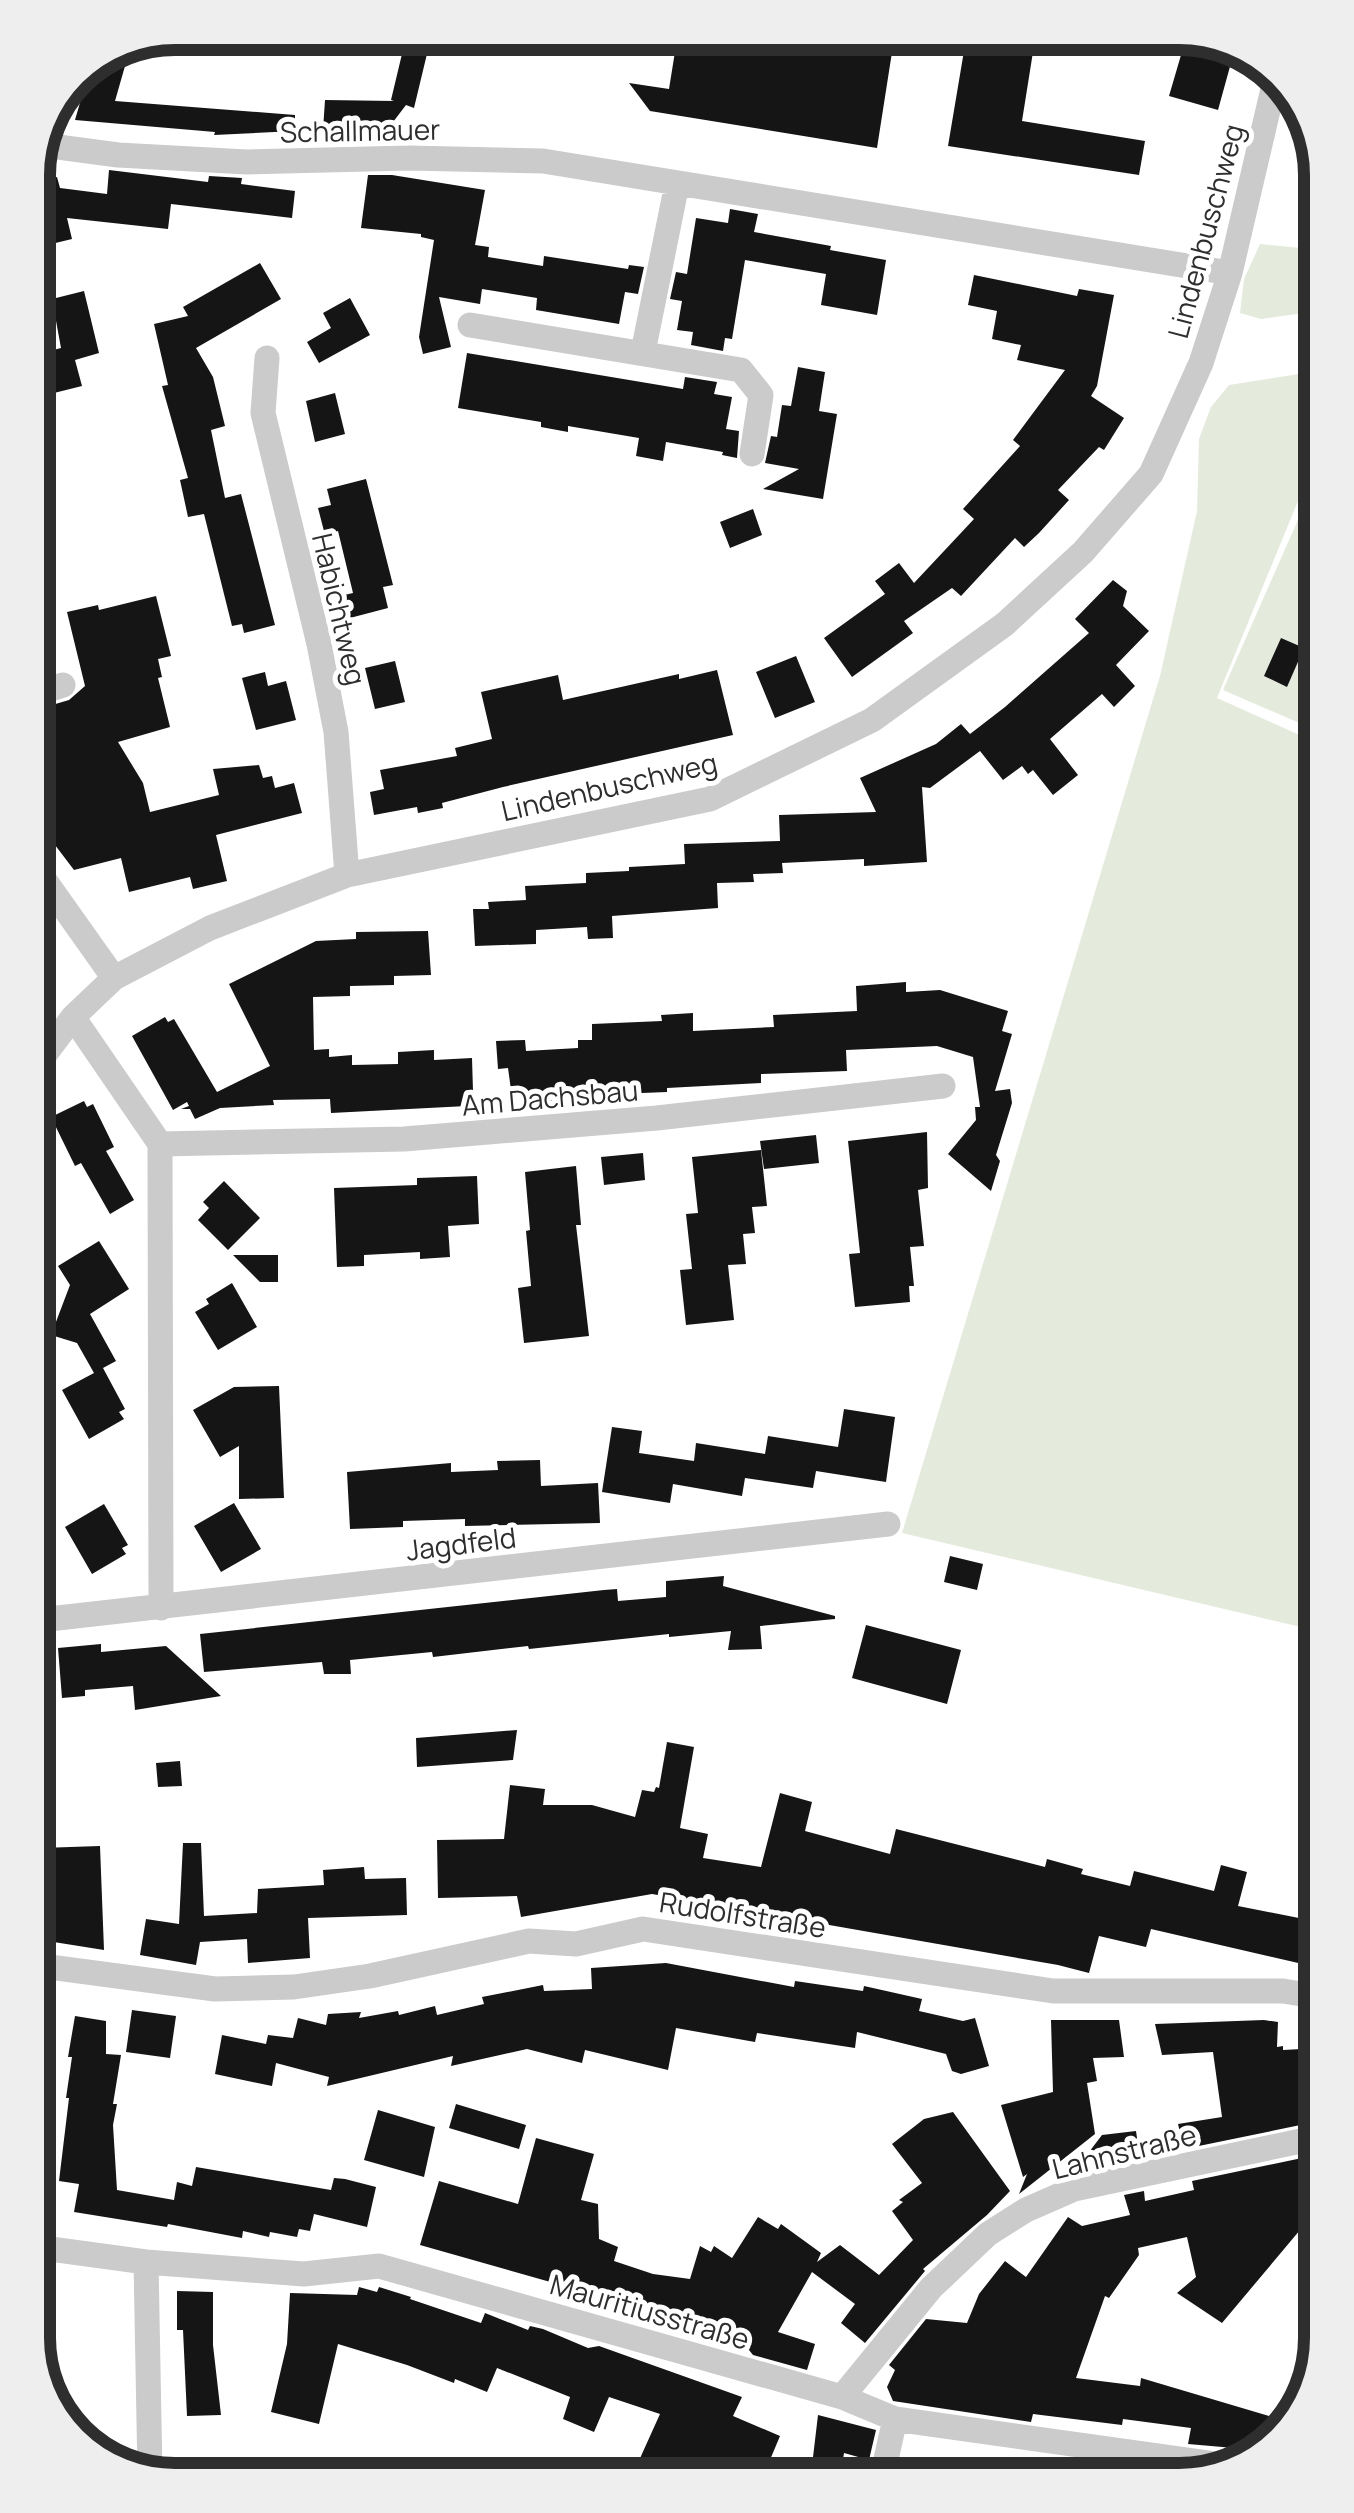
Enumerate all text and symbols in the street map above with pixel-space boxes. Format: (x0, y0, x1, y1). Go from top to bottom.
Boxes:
street label: Schallmauer (279, 110, 441, 150)
street label: Lindenbuschweg (1158, 120, 1252, 342)
street label: Habichtweg (304, 529, 376, 689)
street label: Lindenbuschweg (497, 743, 721, 829)
street label: Am Dachsbau (460, 1070, 640, 1124)
street label: Jagdfeld (404, 1517, 518, 1569)
street label: Rudolfstraße (657, 1882, 829, 1946)
street label: Lahnstraße (1048, 2115, 1200, 2187)
street label: Mauritiusstraße (546, 2264, 754, 2358)

